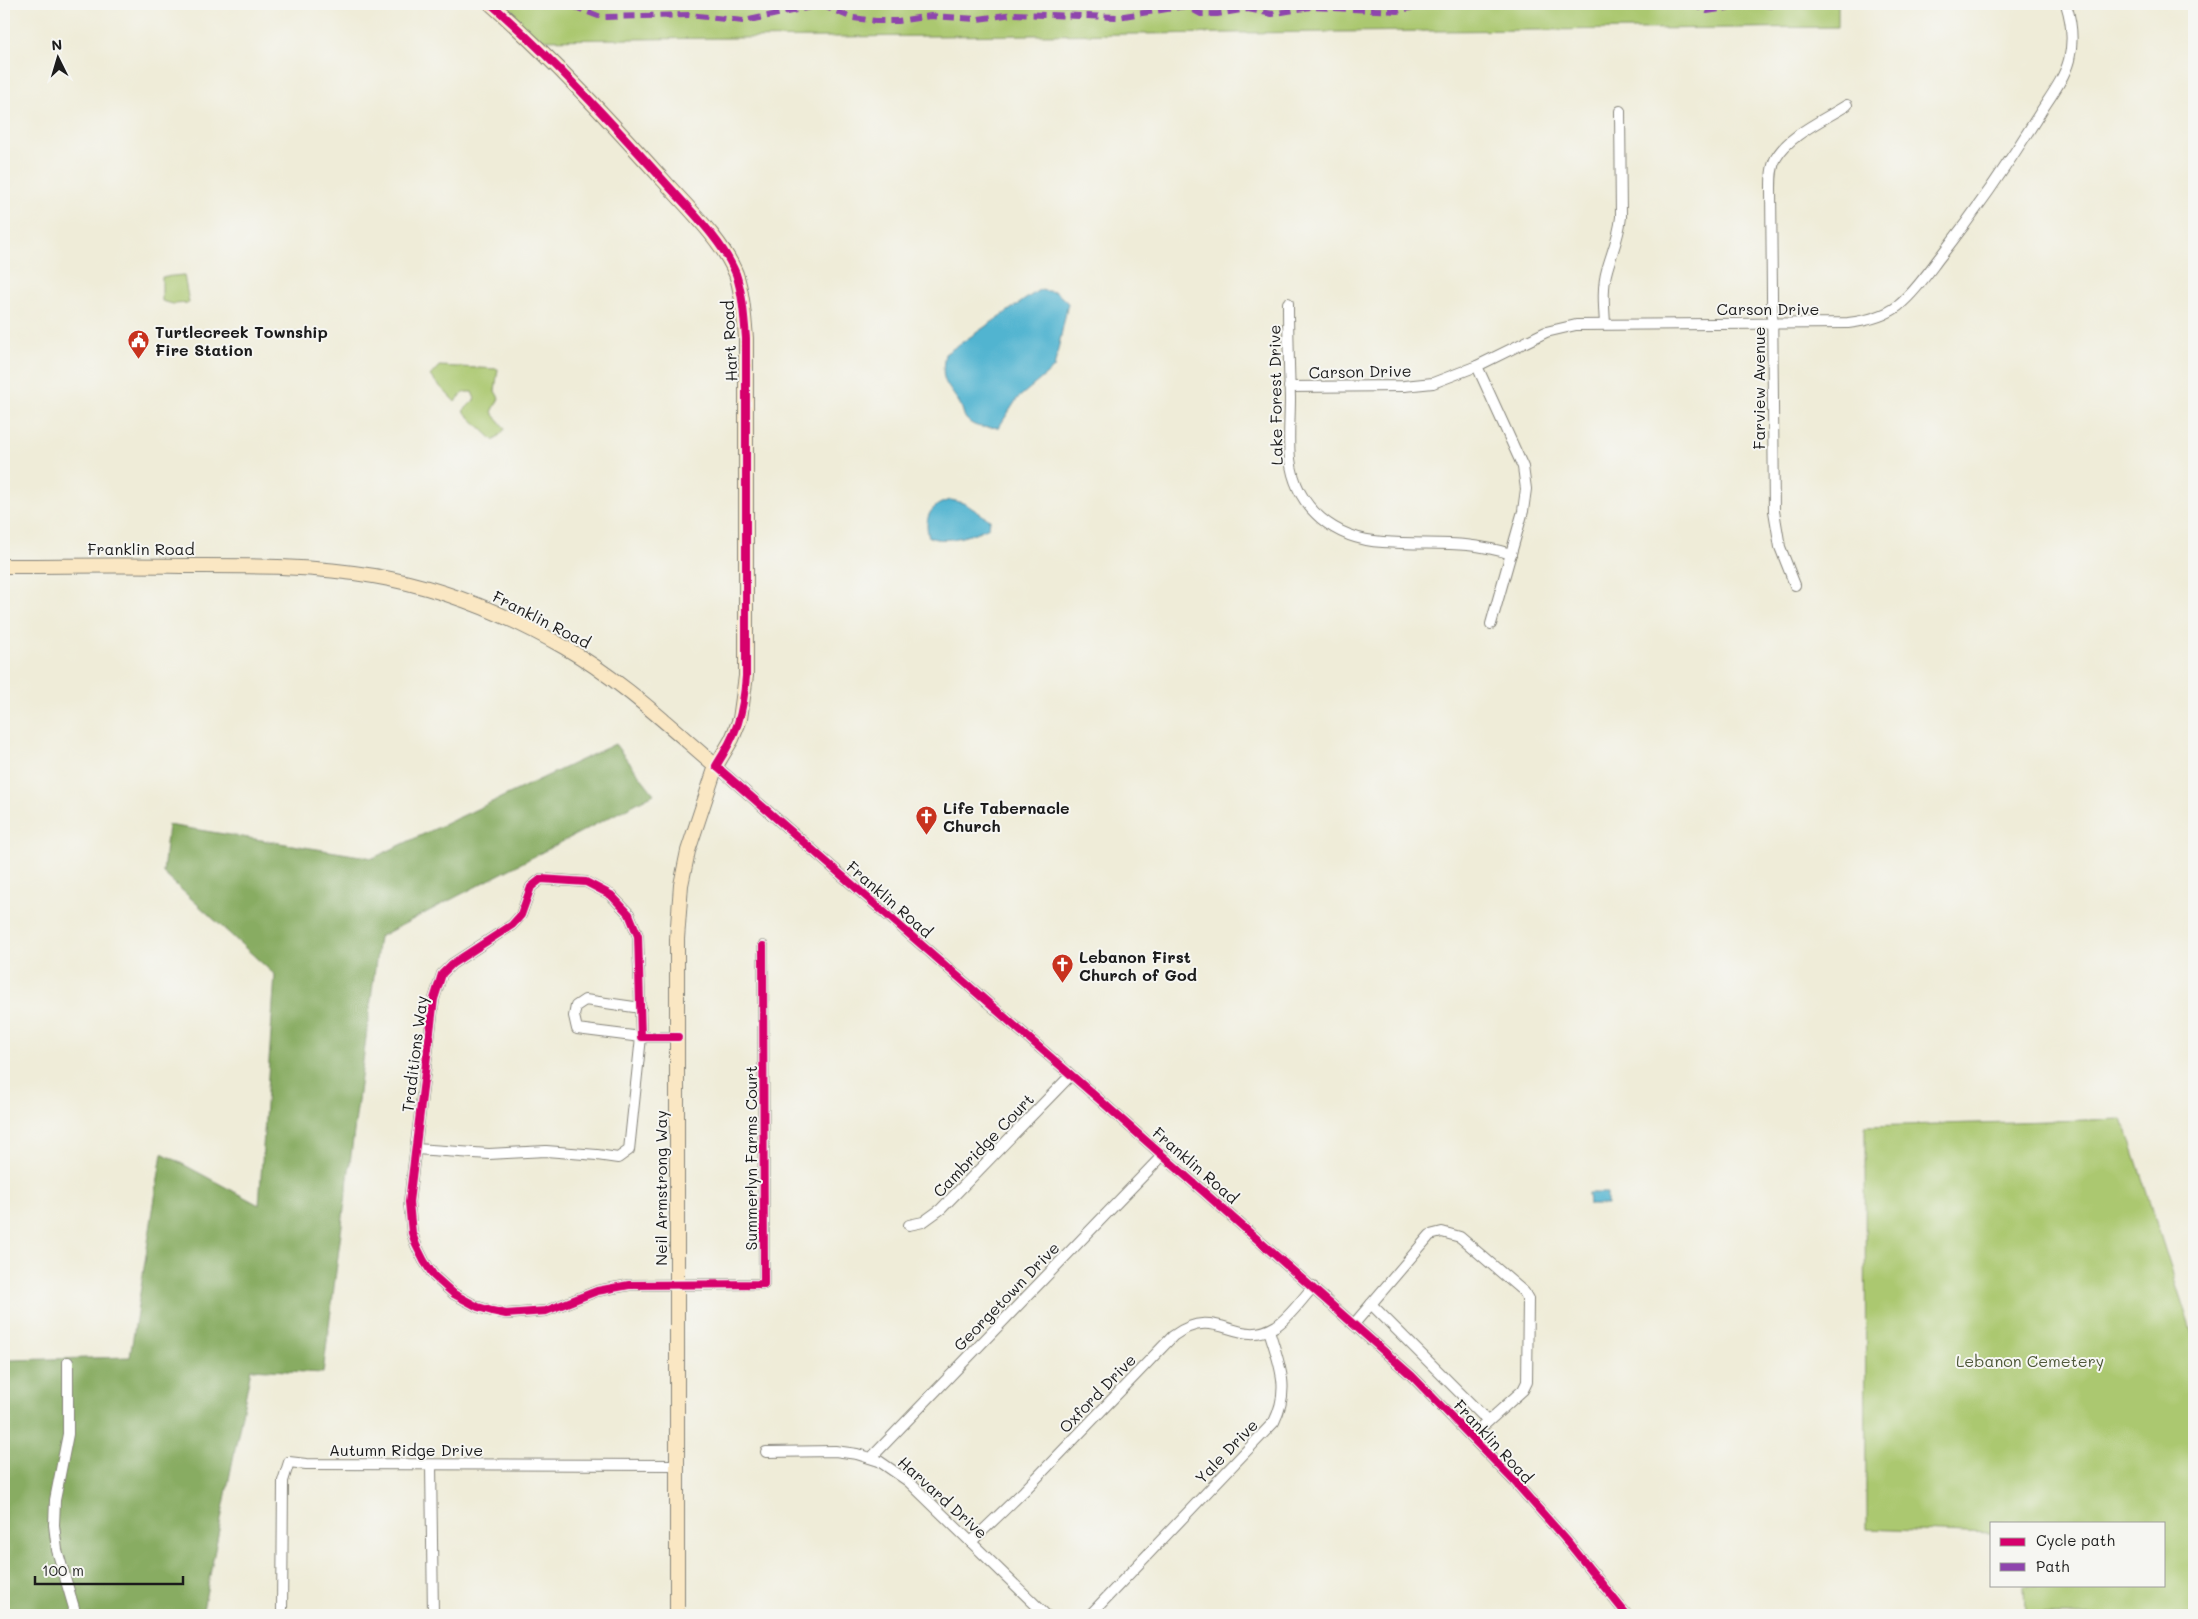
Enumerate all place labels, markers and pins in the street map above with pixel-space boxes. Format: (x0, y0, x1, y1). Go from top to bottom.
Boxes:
place label: Turtlecreek Township Fire Station (155, 321, 328, 360)
public building icon: Turtlecreek Township Fire Station (127, 328, 151, 359)
place label: Life Tabernacle Church (943, 797, 1070, 836)
church icon: Life Tabernacle Church (915, 804, 939, 835)
place label: Lebanon First Church of God (1079, 946, 1197, 985)
church icon: Lebanon First Church of God (1051, 953, 1075, 984)

